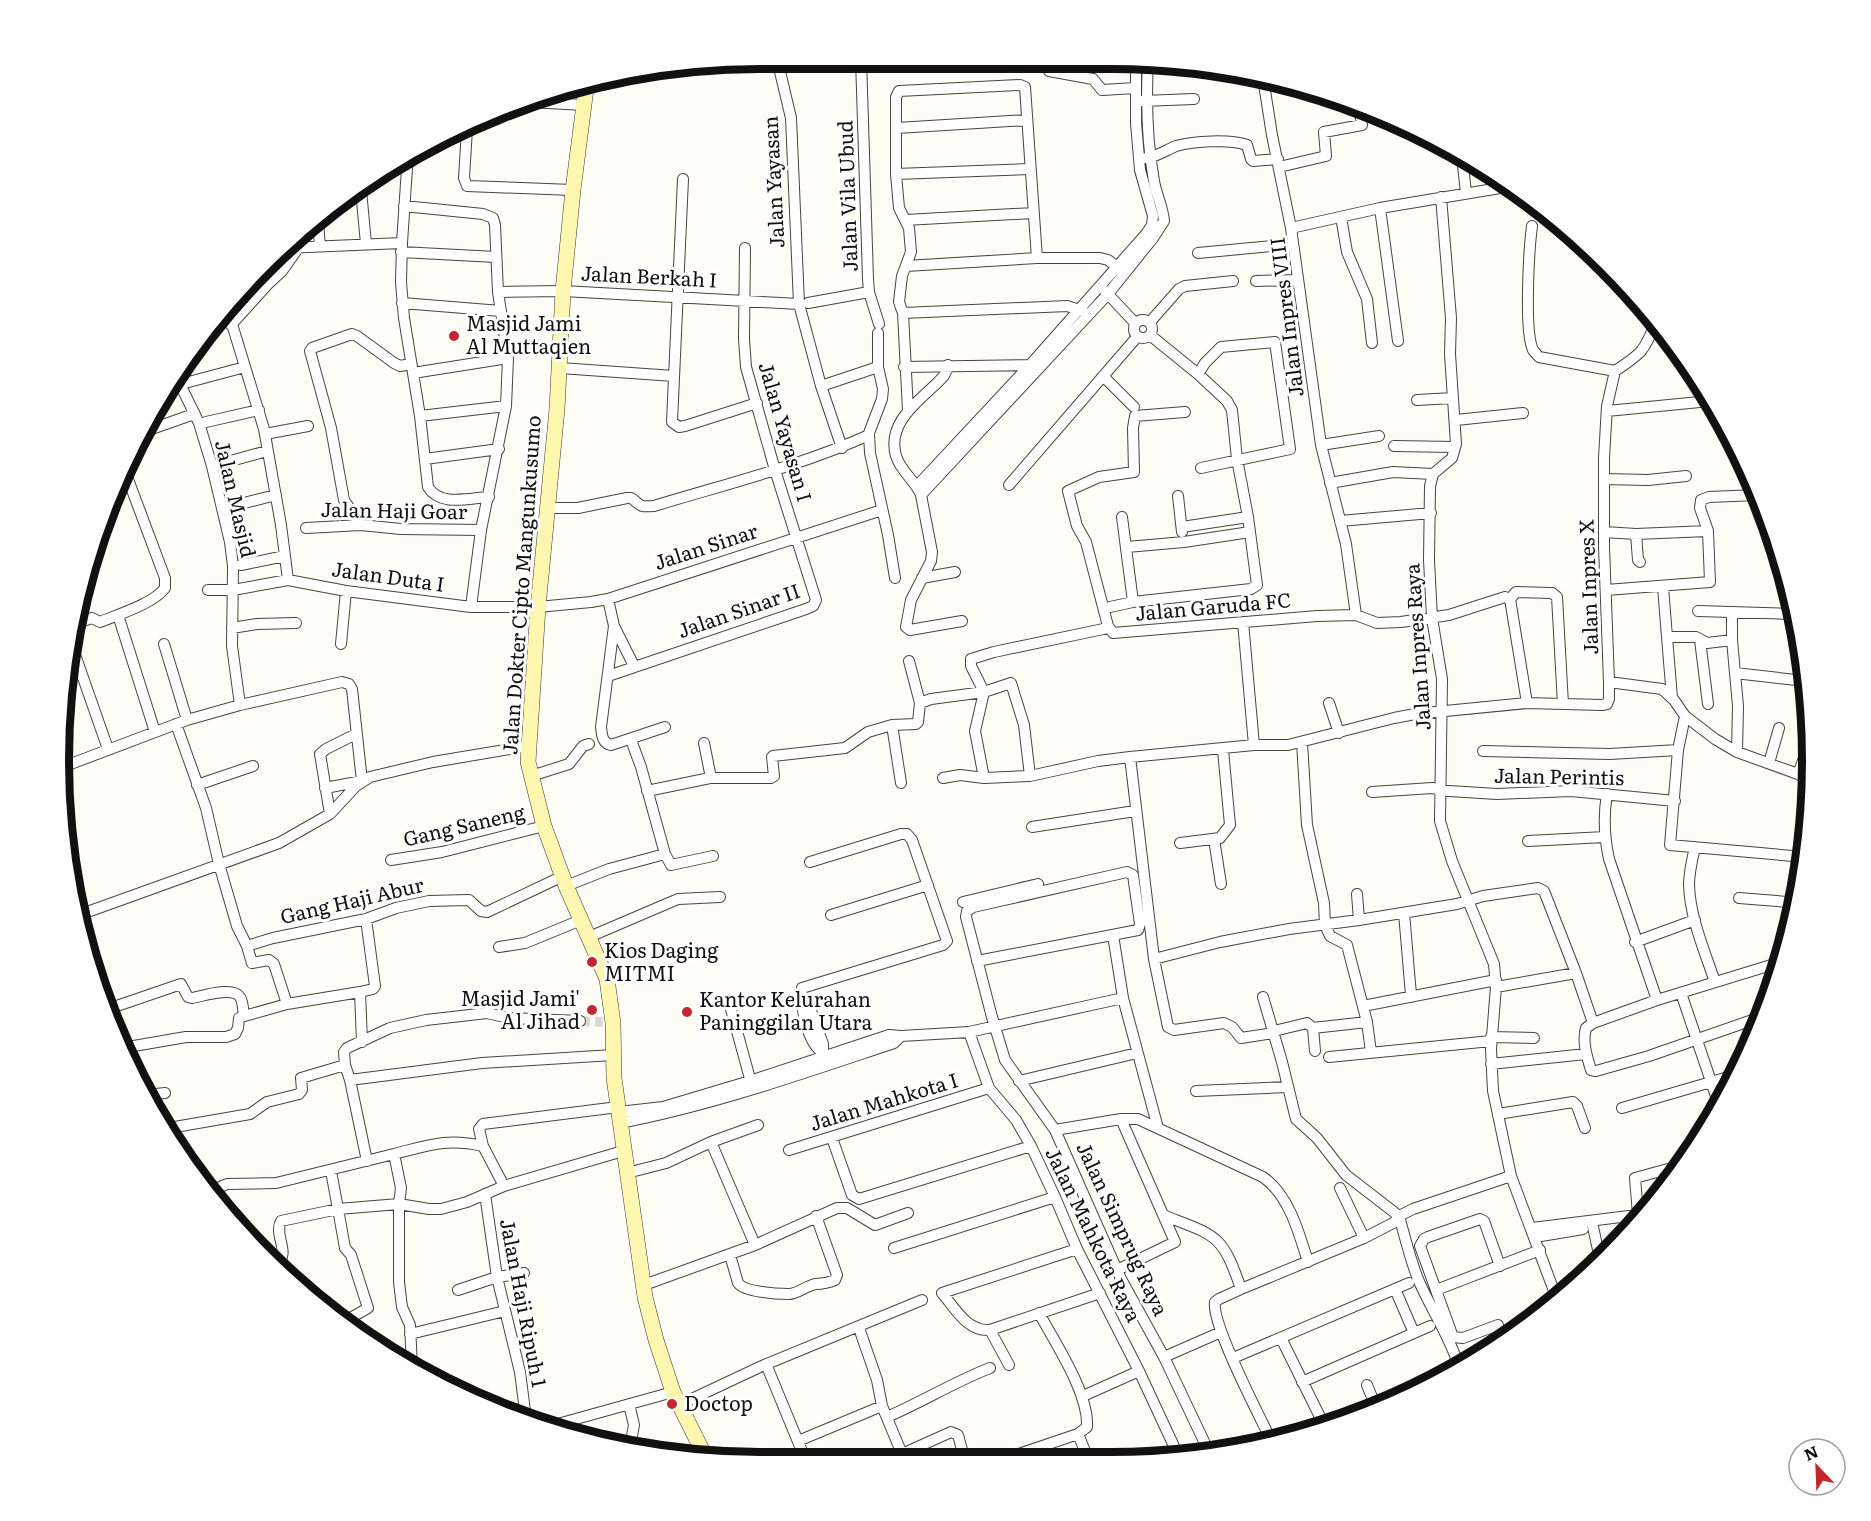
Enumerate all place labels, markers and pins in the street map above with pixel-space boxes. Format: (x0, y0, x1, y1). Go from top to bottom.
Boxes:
place label: Masjid Jami Al Muttaqien (466, 307, 591, 360)
marker: Masjid Jami Al Muttaqien (447, 329, 461, 343)
place label: Kios Daging MITMI (604, 934, 719, 987)
marker: Kios Daging MITMI (585, 955, 599, 969)
place label: Masjid Jami' Al Jihad (461, 982, 580, 1035)
place label: Kantor Kelurahan Paninggilan Utara (699, 983, 873, 1036)
marker: Masjid Jami' Al Jihad (585, 1003, 599, 1017)
marker: Kantor Kelurahan Paninggilan Utara (680, 1005, 694, 1019)
place label: Doctop (684, 1387, 753, 1417)
marker: Doctop (665, 1397, 679, 1411)

